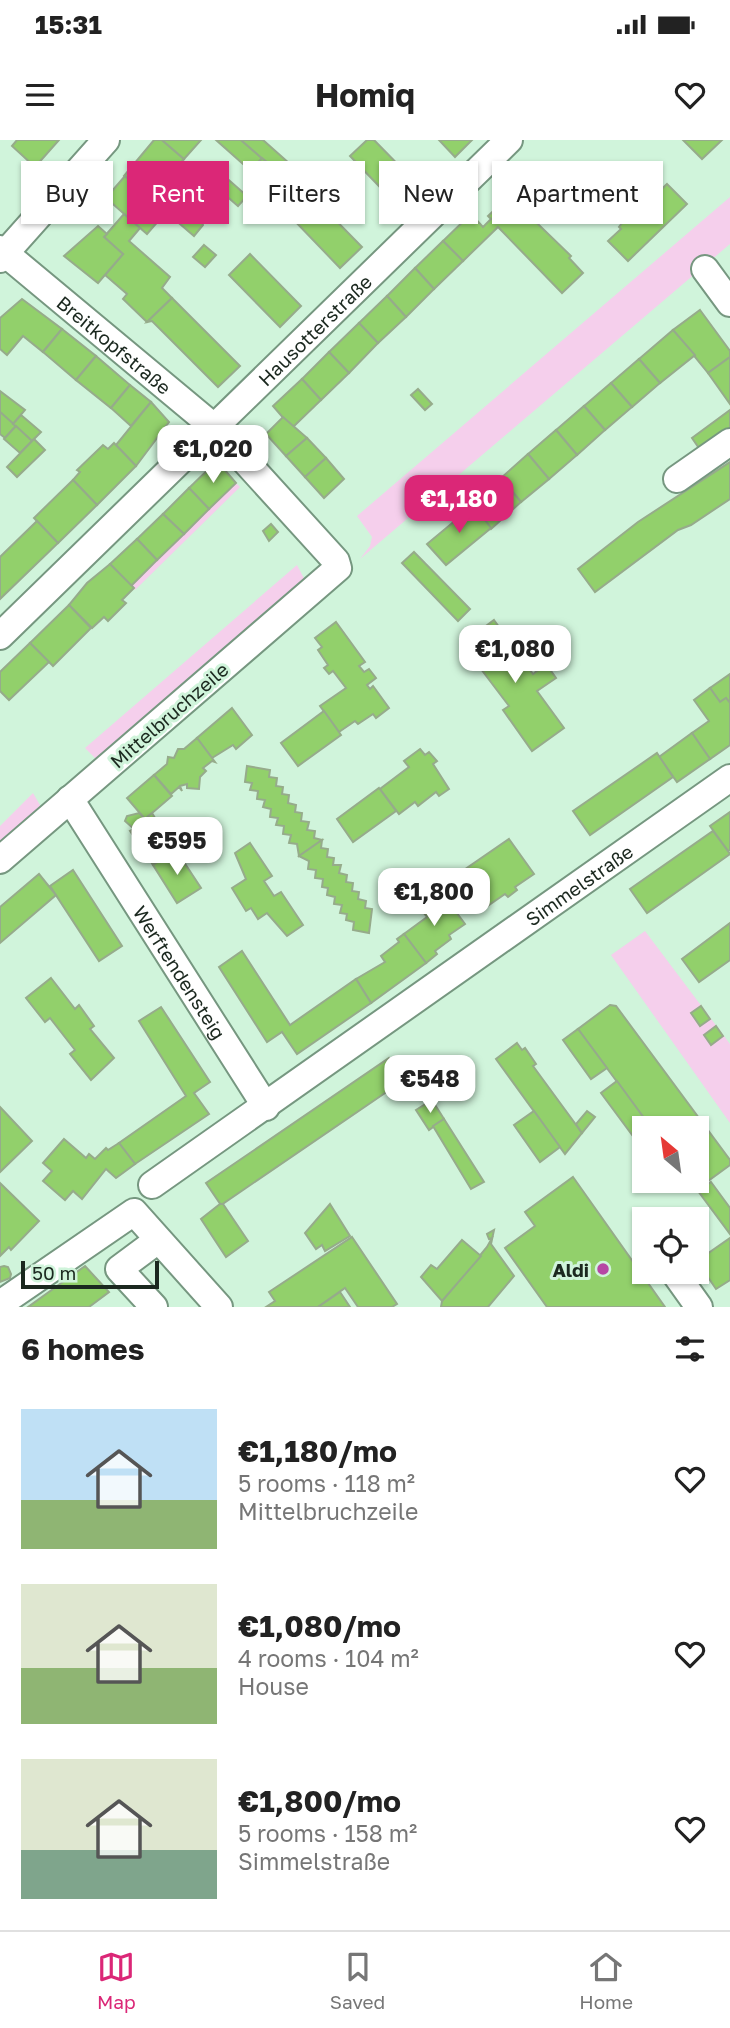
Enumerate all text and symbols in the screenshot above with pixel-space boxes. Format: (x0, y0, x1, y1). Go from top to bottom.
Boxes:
text: 15:31 (35, 9, 102, 40)
icon: menu (21, 76, 59, 114)
text: Homiq (315, 76, 415, 114)
icon: heart (671, 76, 709, 114)
chip: Buy (21, 161, 113, 224)
chip: Rent (127, 161, 229, 224)
chip: Filters (243, 161, 365, 224)
chip: New (379, 161, 478, 224)
chip: Apartment (492, 161, 663, 224)
street label: Hausotterstraße (253, 269, 376, 390)
street label: Breitkopfstraße (53, 290, 176, 398)
pin: €1,020 (156, 426, 270, 485)
text: €1,020 (173, 434, 253, 462)
pin: €1,180 (402, 476, 516, 535)
text: €1,180 (421, 484, 497, 512)
pin: €1,080 (458, 626, 572, 685)
text: €1,080 (475, 634, 555, 662)
street label: Mittelbruchzeile (105, 657, 233, 773)
pin: €595 (136, 818, 218, 877)
text: €595 (148, 826, 206, 854)
street label: Simmelstraße (521, 839, 637, 930)
pin: €1,800 (377, 868, 491, 928)
text: €1,800 (394, 877, 474, 905)
street label: Werftendensteig (129, 901, 231, 1043)
pin: €548 (389, 1056, 471, 1115)
text: €548 (400, 1064, 460, 1092)
north arrow (632, 1116, 709, 1194)
map controls (632, 1116, 709, 1284)
button: locate (632, 1207, 709, 1284)
scale bar (21, 1258, 159, 1290)
place label: Aldi (553, 1258, 589, 1281)
text: 50 m (32, 1261, 76, 1284)
marker: Aldi (595, 1261, 611, 1277)
icon: filters (671, 1330, 709, 1368)
text: 6 homes (21, 1331, 144, 1367)
text: €1,180/mo (238, 1433, 397, 1469)
icon: home (77, 1437, 161, 1521)
icon: heart (671, 1460, 709, 1498)
text: 5 rooms · 118 m² (238, 1469, 415, 1497)
text: Mittelbruchzeile (238, 1497, 418, 1525)
text: €1,080/mo (238, 1608, 401, 1644)
icon: home (77, 1612, 161, 1696)
icon: heart (671, 1635, 709, 1673)
text: 4 rooms · 104 m² (238, 1644, 419, 1672)
text: House (238, 1672, 309, 1700)
text: €1,800/mo (238, 1783, 401, 1819)
icon: home (77, 1787, 161, 1871)
icon: heart (671, 1810, 709, 1848)
text: 5 rooms · 158 m² (238, 1819, 417, 1847)
text: Simmelstraße (238, 1847, 390, 1875)
tab: Map (97, 1948, 136, 2013)
tab: Saved (330, 1948, 385, 2013)
tab: Home (579, 1948, 633, 2013)

